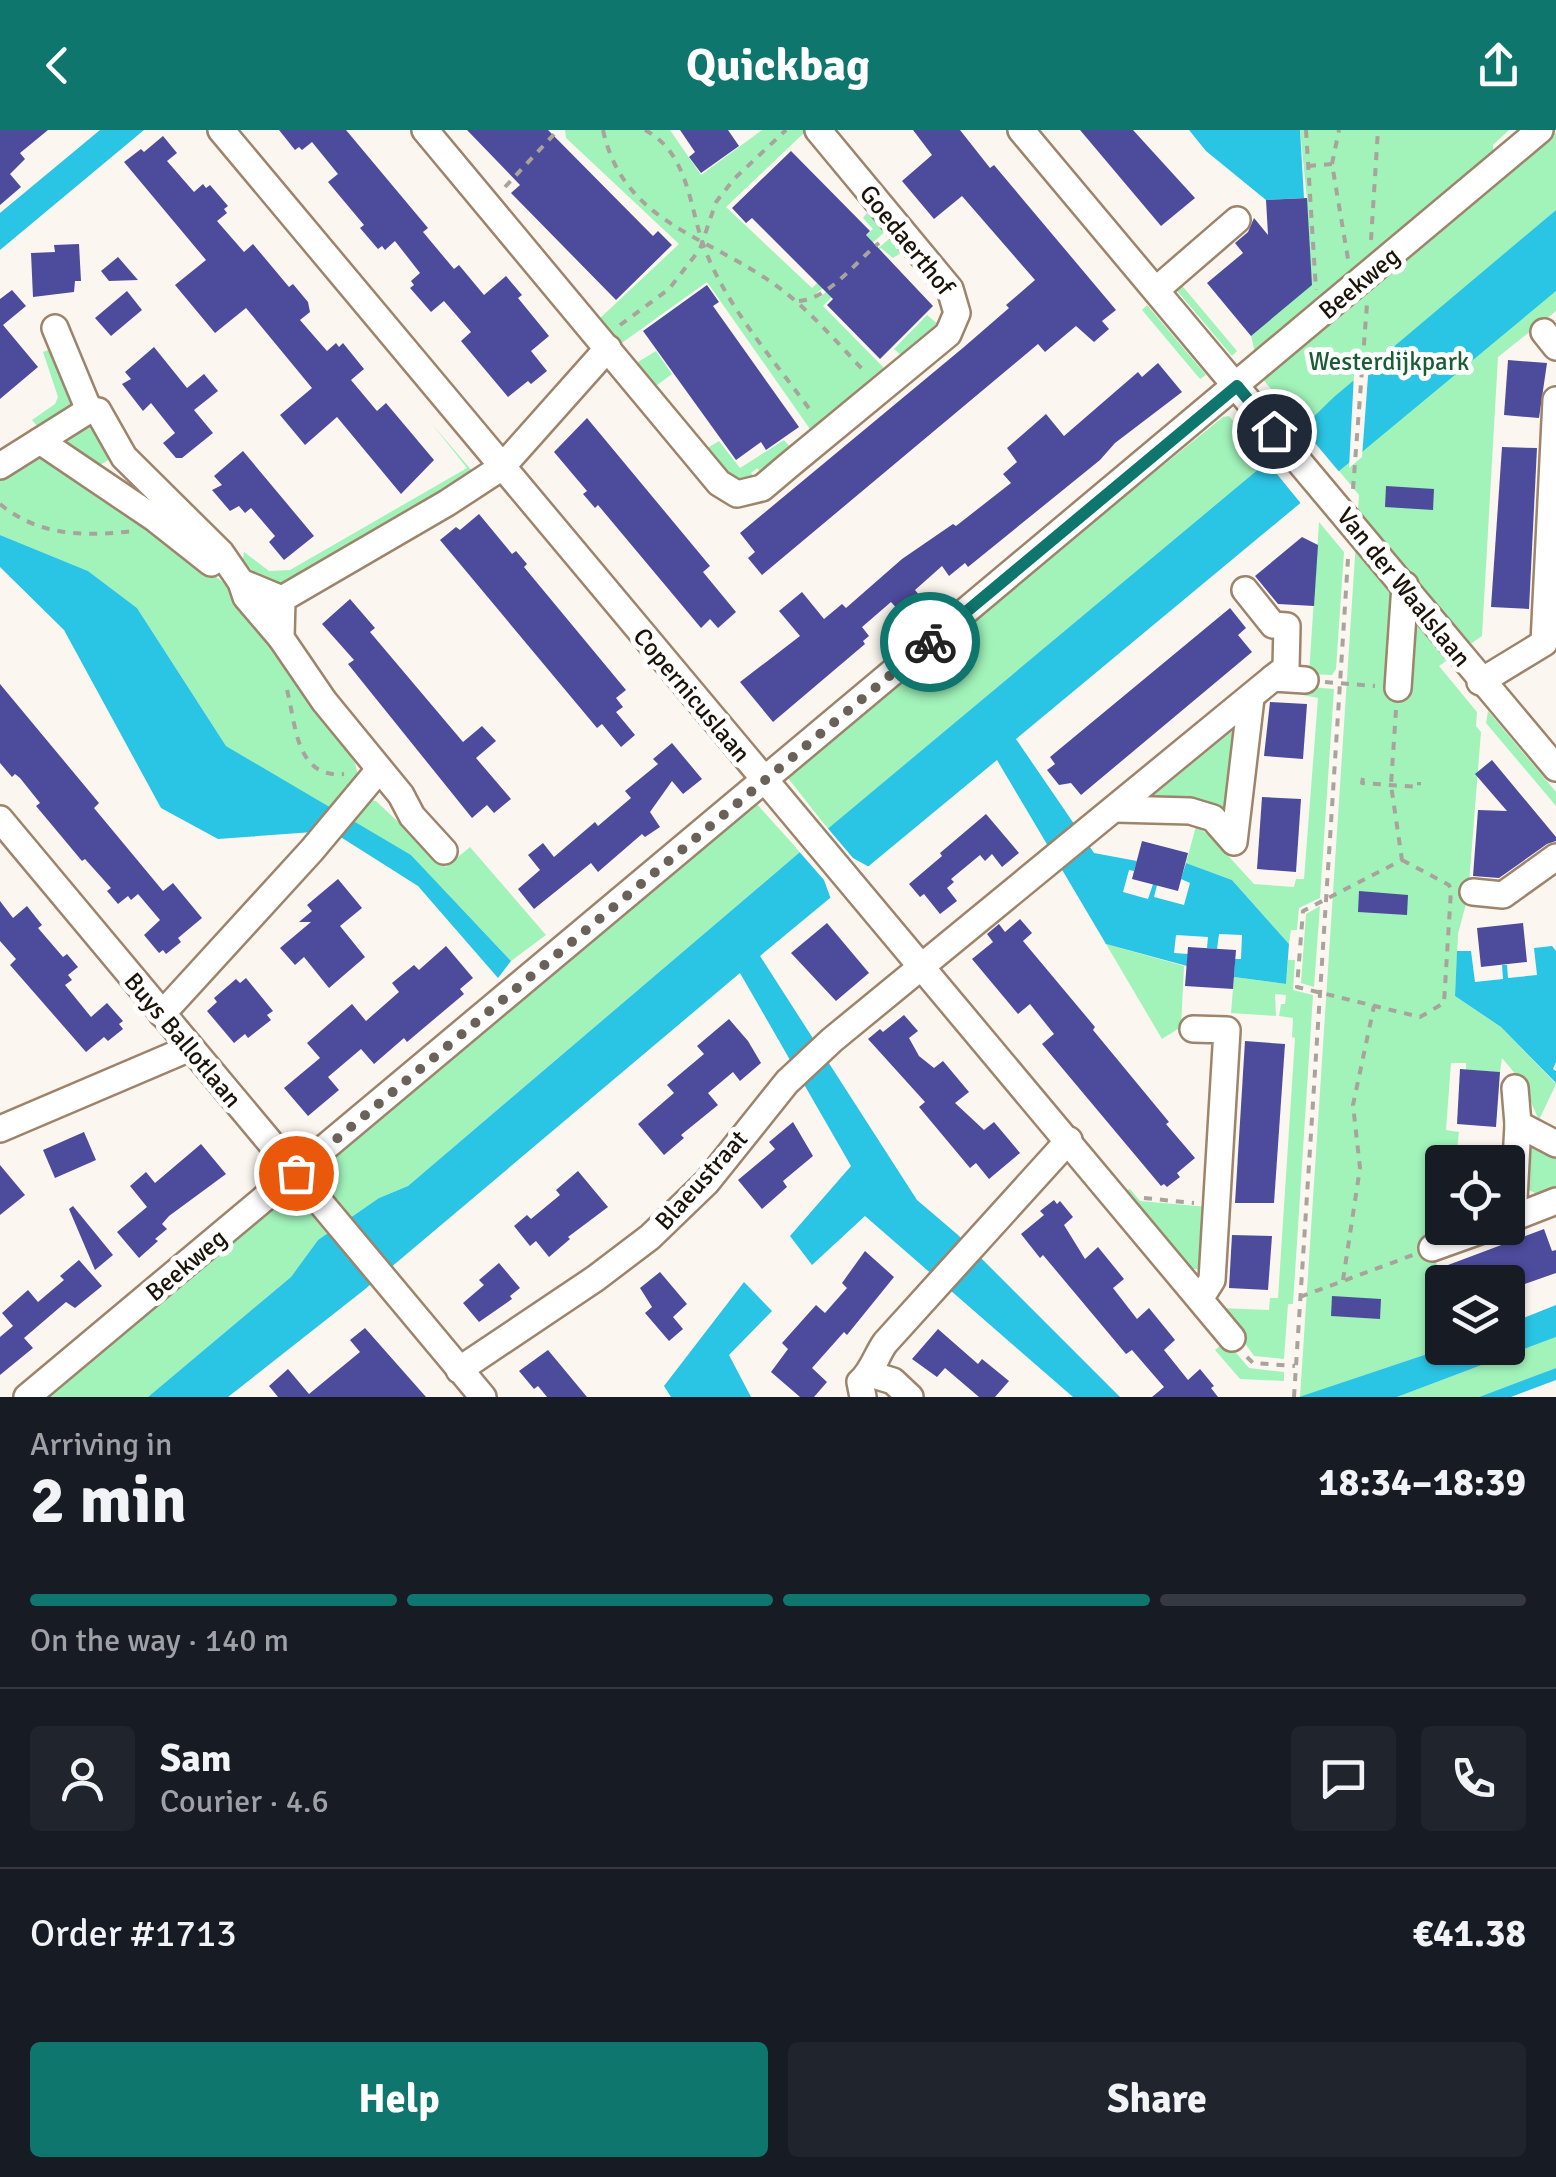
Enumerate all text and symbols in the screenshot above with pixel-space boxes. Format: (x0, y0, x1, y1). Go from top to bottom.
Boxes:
icon: back (30, 38, 85, 93)
text: Quickbag (686, 38, 870, 93)
icon: share (1471, 38, 1526, 93)
street label: Goedaerthof (853, 178, 962, 303)
street label: Beekweg (1312, 240, 1406, 326)
park label: Westerdijkpark (1309, 346, 1470, 377)
pin (1232, 389, 1317, 474)
icon: home (1247, 404, 1302, 459)
street label: Van der Waalslaan (1330, 501, 1478, 673)
courier (880, 592, 980, 692)
icon: bike (903, 615, 958, 670)
street label: Copernicuslaan (627, 621, 757, 769)
street label: Buys Ballotlaan (118, 966, 248, 1114)
street label: Blaeustraat (648, 1123, 754, 1236)
pin (254, 1131, 339, 1216)
map controls (1425, 1145, 1525, 1365)
button: locate (1425, 1145, 1525, 1245)
icon: bag (269, 1146, 324, 1201)
street label: Beekweg (139, 1222, 233, 1308)
button: layers (1425, 1265, 1525, 1365)
text: Arriving in (30, 1425, 172, 1464)
text: 18:34–18:39 (1318, 1459, 1526, 1506)
text: 2 min (30, 1461, 187, 1541)
text: On the way · 140 m (30, 1621, 289, 1660)
button: person (30, 1726, 135, 1831)
button: chat (1291, 1726, 1396, 1831)
button: phone (1421, 1726, 1526, 1831)
text: Sam (160, 1735, 231, 1782)
text: Courier · 4.6 (160, 1782, 329, 1821)
text: Order #1713 (30, 1910, 237, 1957)
text: €41.38 (1413, 1910, 1526, 1957)
button: Help (30, 2042, 768, 2157)
button: Share (788, 2042, 1526, 2157)

